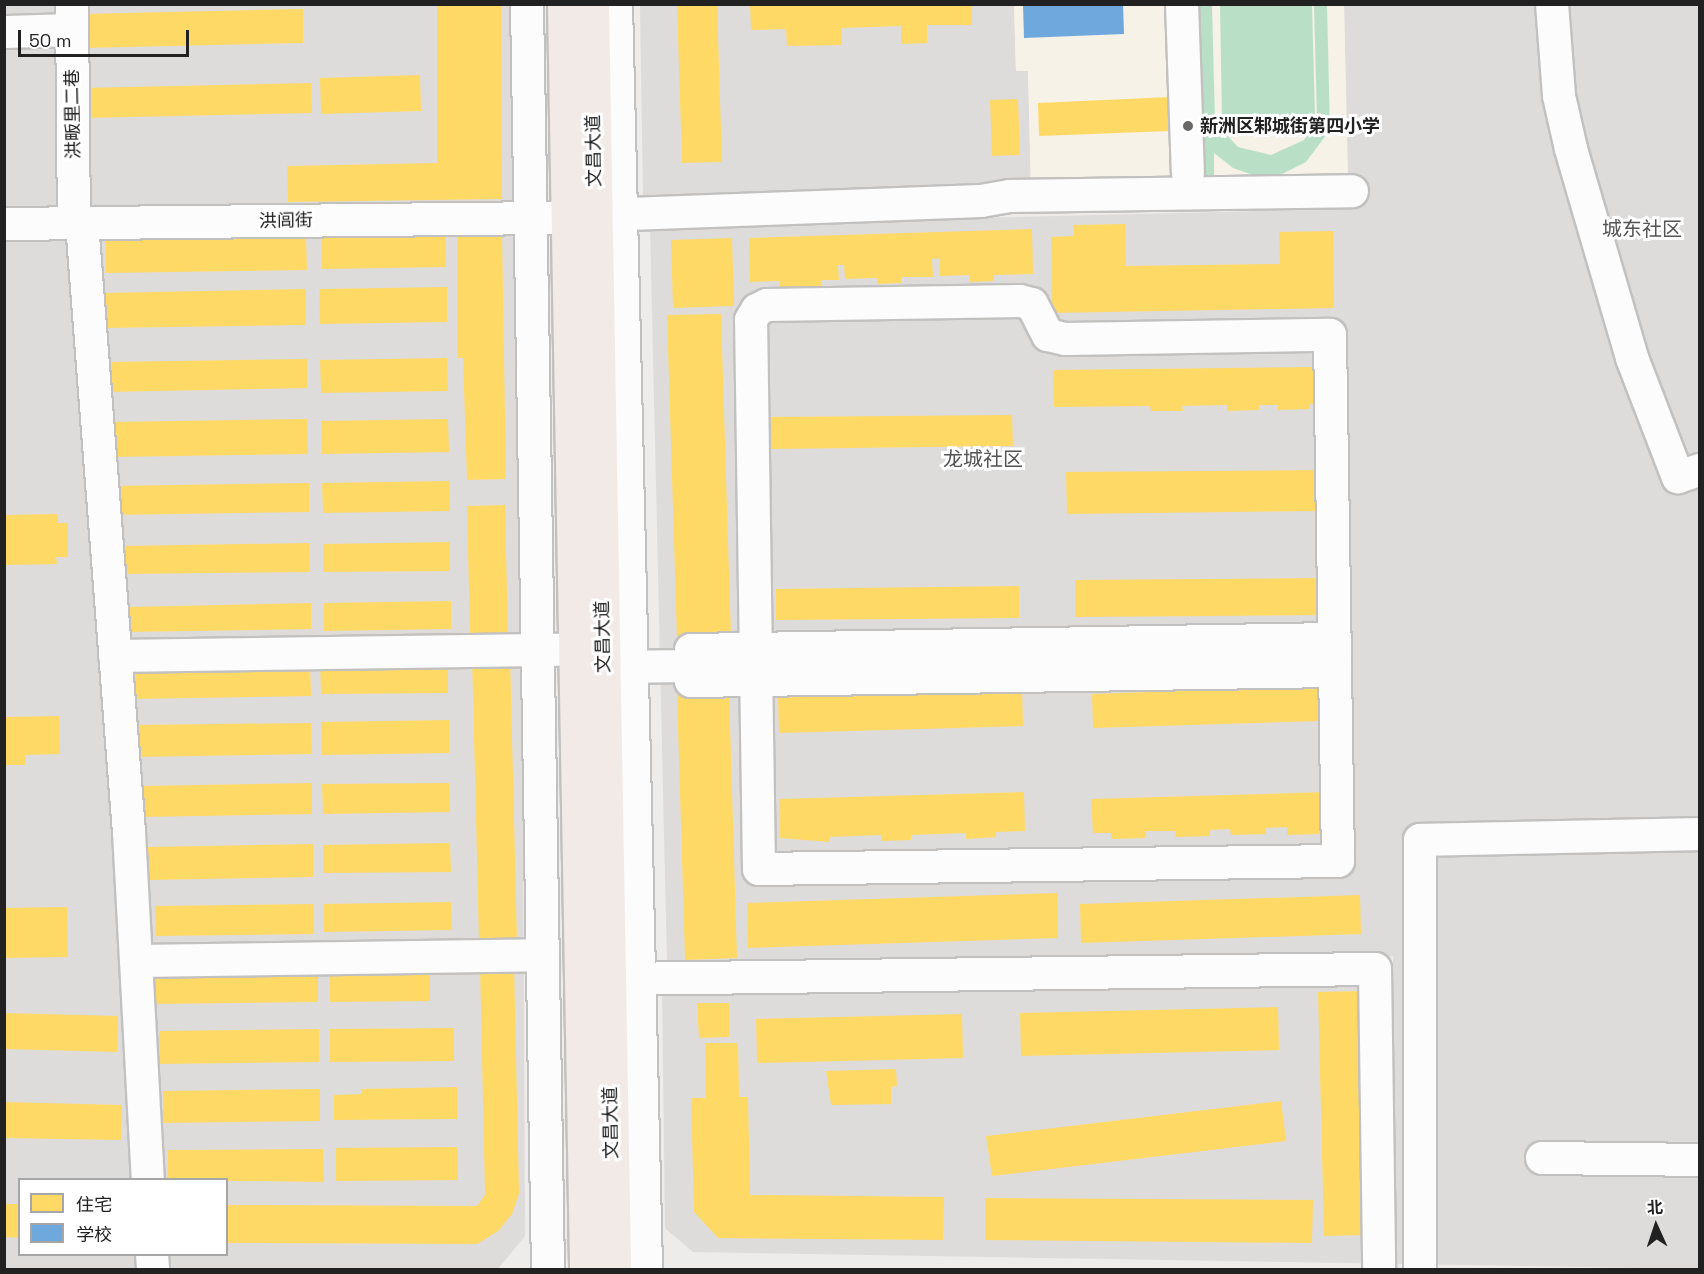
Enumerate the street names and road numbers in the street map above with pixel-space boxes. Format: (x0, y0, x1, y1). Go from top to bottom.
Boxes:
street label: 洪畈里二巷 (61, 69, 85, 159)
street label: 文昌大道 (583, 115, 605, 187)
street label: 洪闾街 (259, 210, 313, 232)
street label: 文昌大道 (592, 601, 614, 673)
street label: 文昌大道 (600, 1087, 622, 1159)

